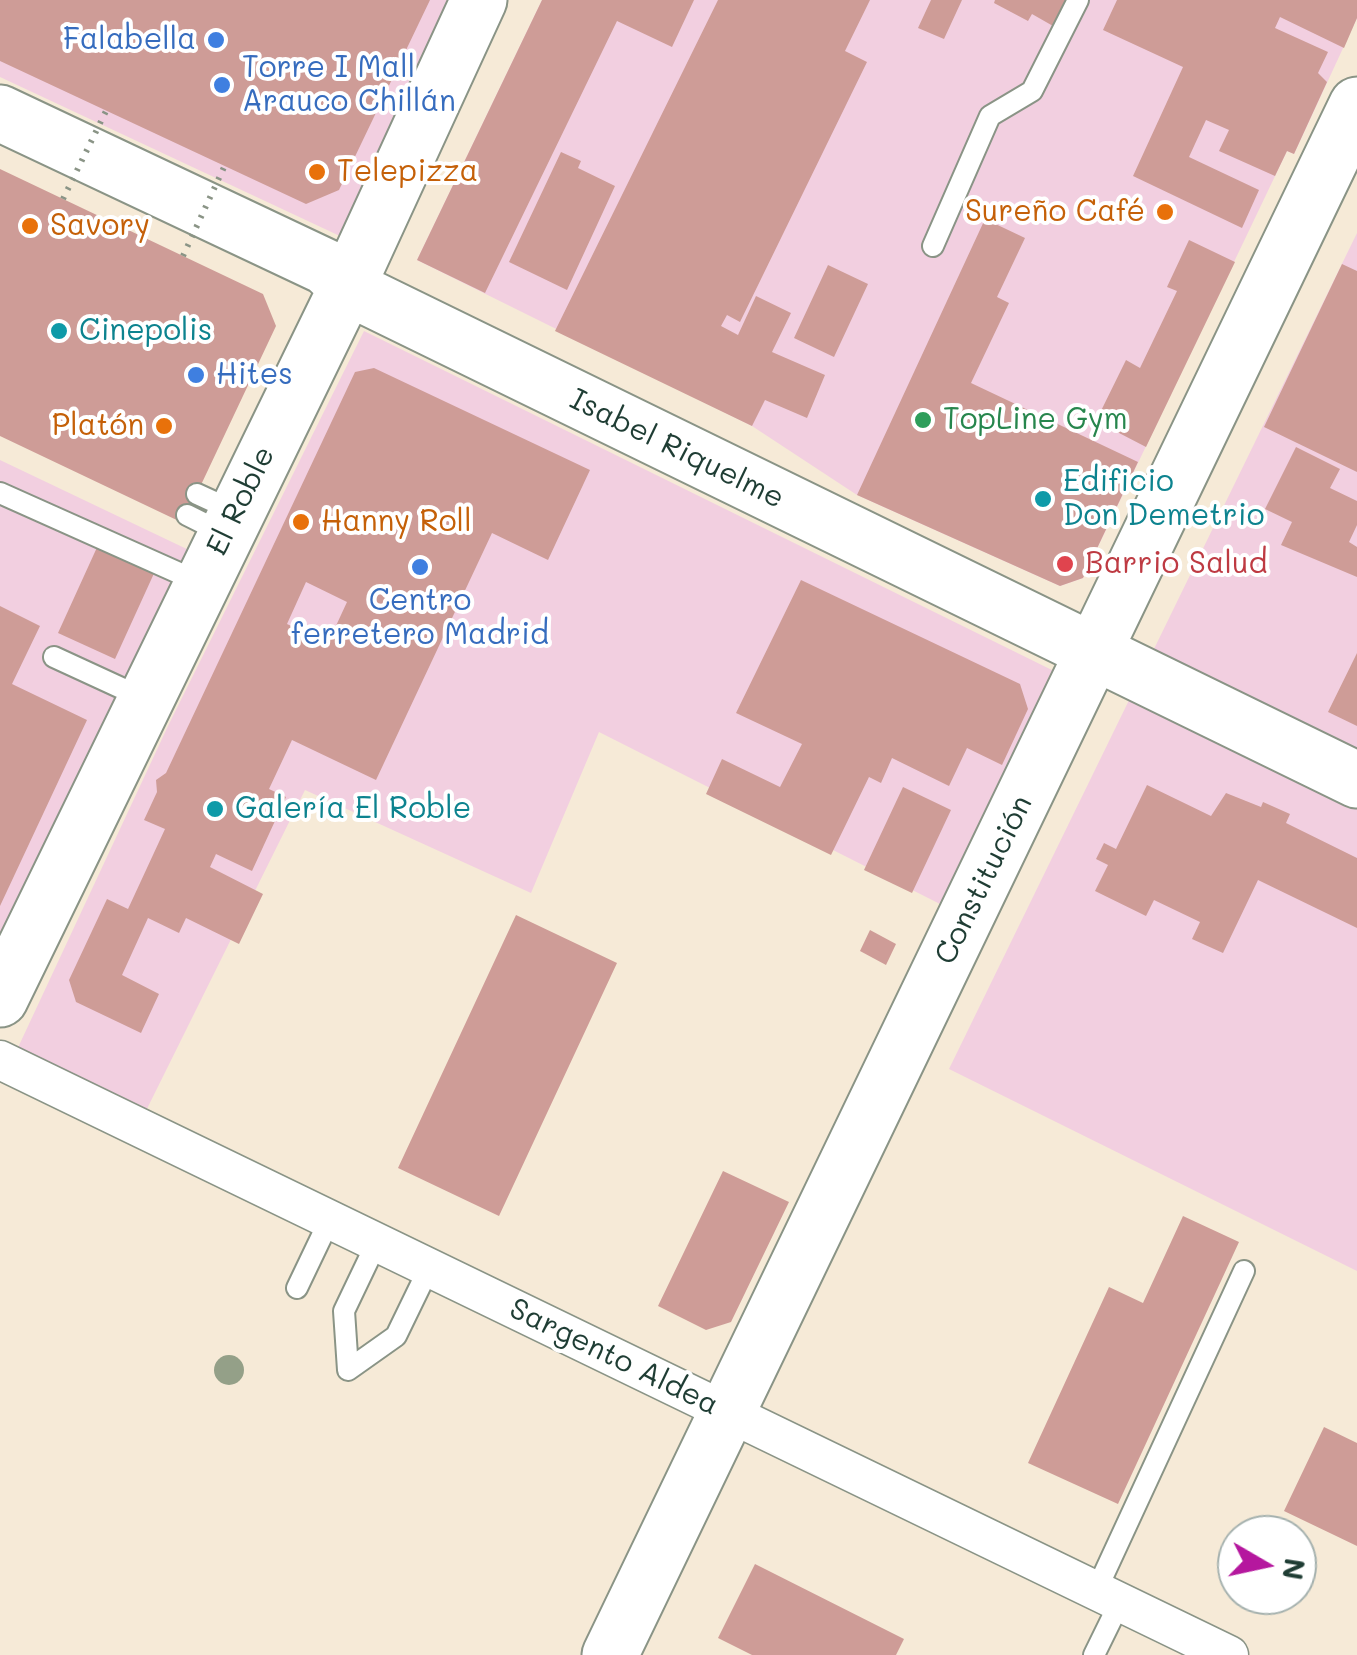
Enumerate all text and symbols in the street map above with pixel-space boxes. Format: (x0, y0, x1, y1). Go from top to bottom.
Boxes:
place label: Falabella (63, 22, 196, 58)
marker: Falabella (205, 29, 227, 51)
place label: Torre I Mall Arauco Chillán (242, 50, 456, 120)
marker: Torre I Mall Arauco Chillán (211, 74, 233, 96)
place label: Telepizza (337, 154, 478, 190)
marker: Telepizza (306, 161, 328, 183)
place label: Sureño Café (965, 194, 1145, 230)
marker: Sureño Café (1154, 201, 1176, 223)
place label: Savory (50, 208, 150, 244)
marker: Savory (19, 215, 41, 237)
place label: Cinepolis (79, 313, 212, 349)
marker: Cinepolis (48, 320, 70, 342)
place label: Hites (216, 357, 293, 393)
marker: Hites (185, 364, 207, 386)
street label: Isabel Riquelme (564, 382, 790, 516)
place label: TopLine Gym (943, 402, 1128, 438)
place label: Platón (52, 408, 144, 444)
marker: TopLine Gym (912, 409, 934, 431)
marker: Platón (153, 415, 175, 437)
street label: El Roble (199, 441, 283, 561)
place label: Edificio Don Demetrio (1063, 464, 1265, 534)
marker: Edificio Don Demetrio (1032, 488, 1054, 510)
place label: Hanny Roll (321, 504, 472, 540)
marker: Hanny Roll (290, 511, 312, 533)
place label: Barrio Salud (1085, 546, 1268, 582)
marker: Barrio Salud (1054, 553, 1076, 575)
marker: Centro ferretero Madrid (409, 556, 431, 578)
place label: Centro ferretero Madrid (291, 583, 549, 654)
street label: Constitución (928, 790, 1040, 970)
place label: Galería El Roble (235, 791, 471, 827)
marker: Galería El Roble (204, 798, 226, 820)
street label: Sargento Aldea (503, 1291, 725, 1423)
north arrow (1217, 1515, 1317, 1615)
text: N (1275, 1556, 1314, 1583)

